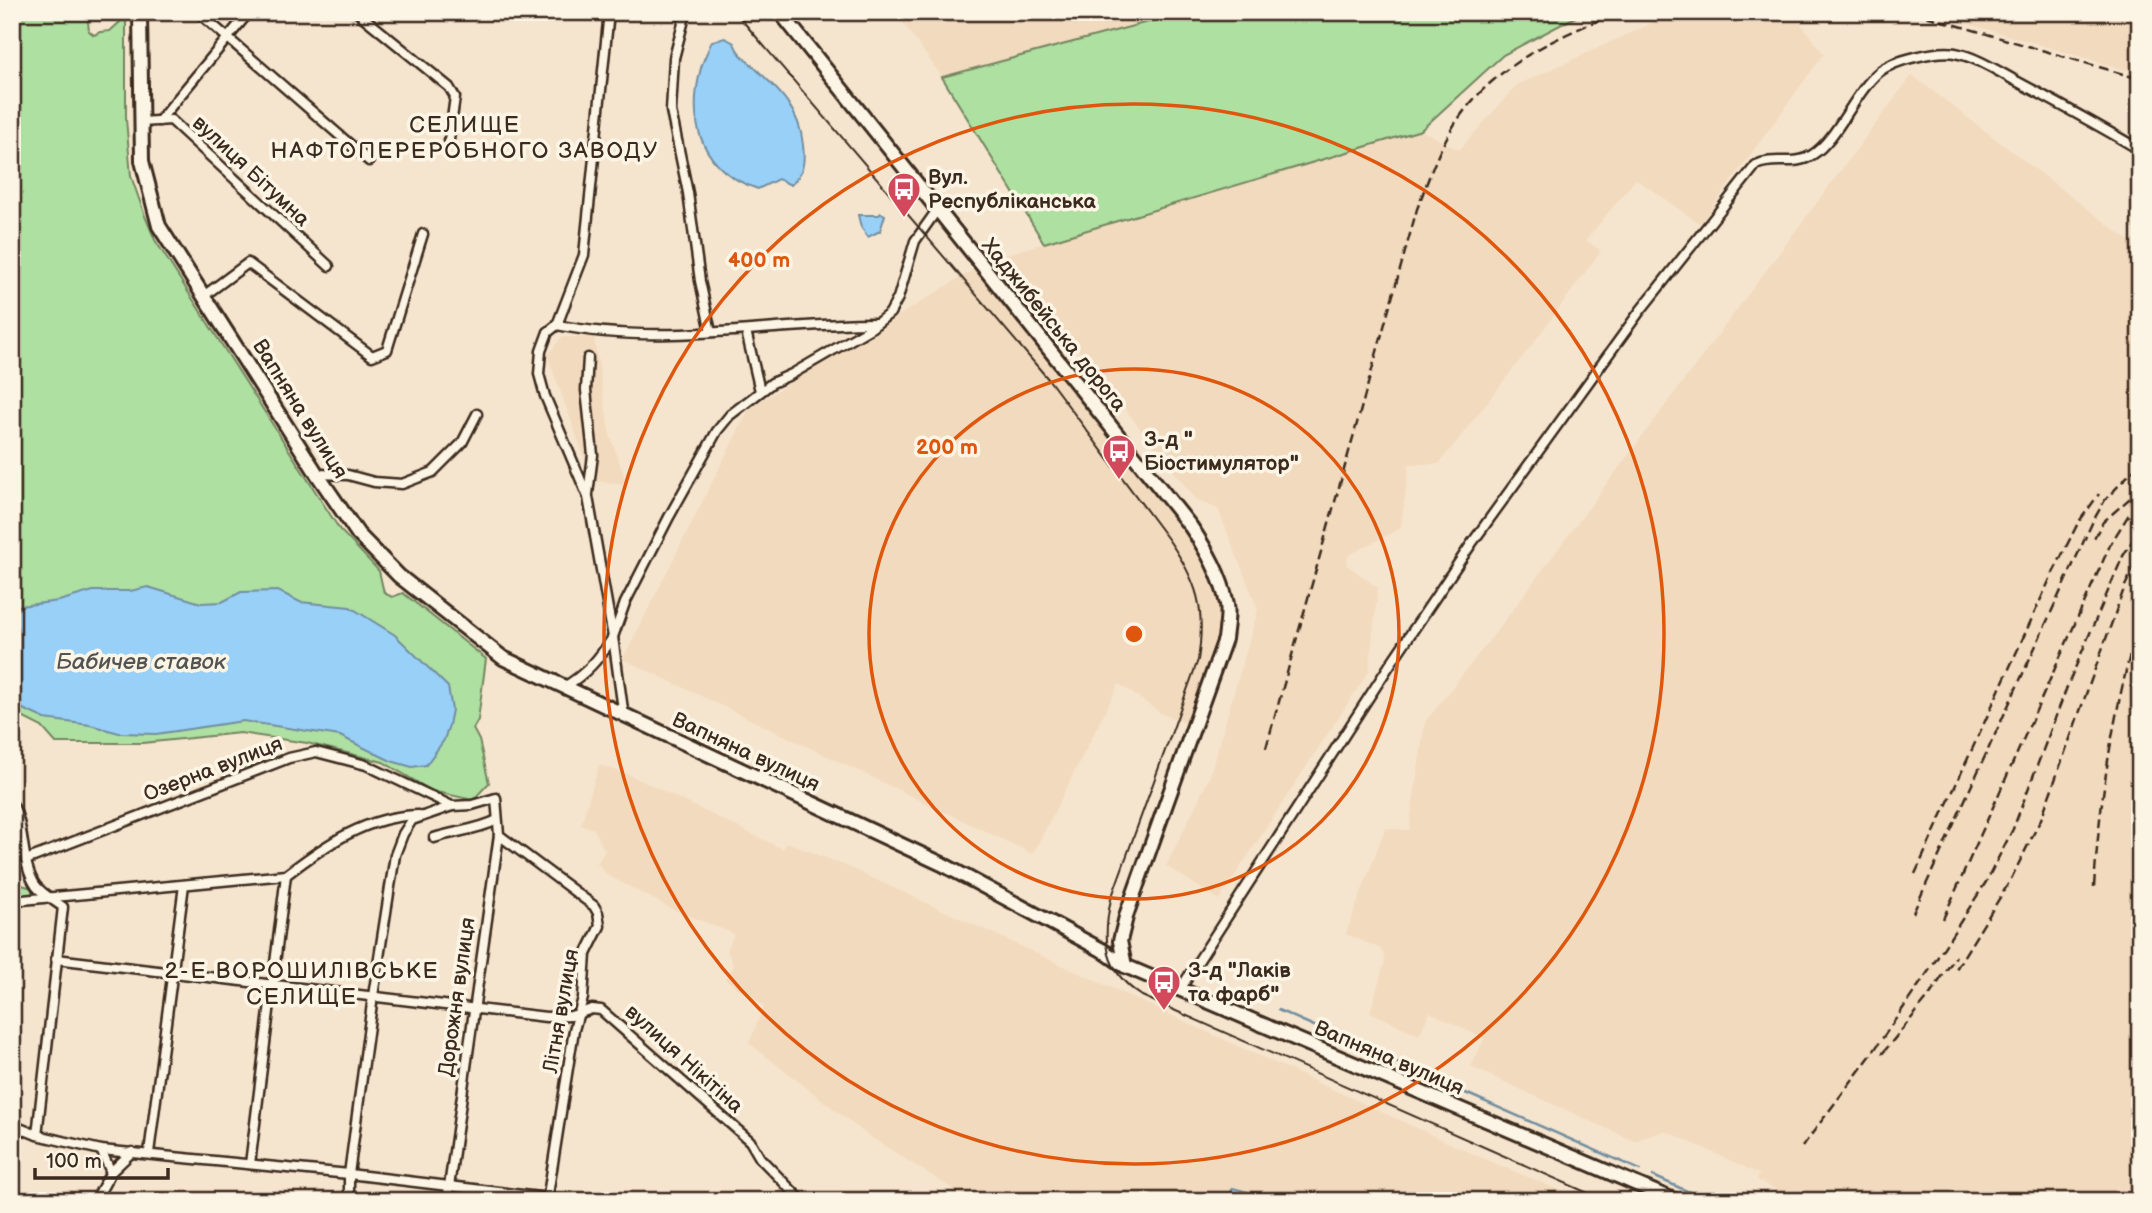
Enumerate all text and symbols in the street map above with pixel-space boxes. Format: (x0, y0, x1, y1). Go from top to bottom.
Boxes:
street label: вулиця Бітумна (187, 110, 315, 232)
district label: СЕЛИЩЕ НАФТОПЕРЕРОБНОГО ЗАВОДУ (270, 111, 660, 165)
place label: Вул. Республіканська (928, 165, 1096, 214)
bus stop icon: Вул. Республіканська (885, 170, 923, 219)
street label: Хаджибейська дорога (976, 233, 1132, 417)
text: 400 m (728, 248, 790, 273)
street label: Вапняна вулиця (247, 335, 353, 483)
place label: З-д " Біостимулятор" (1144, 427, 1299, 476)
bus stop icon: З-д " Біостимулятор" (1100, 432, 1138, 481)
text: 200 m (916, 435, 978, 460)
centre of rings (1122, 622, 1146, 646)
water label: Бабичев ставок (56, 648, 227, 676)
street label: Вапняна вулиця (668, 707, 824, 797)
street label: Озерна вулиця (140, 731, 286, 807)
street label: Дорожня вулиця (433, 916, 481, 1078)
street label: Літня вулиця (538, 947, 584, 1076)
district label: 2-Е ВОРОШИЛІВСЬКЕ СЕЛИЩЕ (165, 957, 440, 1011)
place label: З-д "Лаків та фарб" (1188, 958, 1291, 1007)
bus stop icon: З-д "Лаків та фарб" (1145, 963, 1183, 1012)
street label: вулиця Нікітіна (620, 999, 749, 1119)
street label: Вапняна вулиця (1311, 1015, 1467, 1101)
scale bar (35, 1136, 168, 1180)
text: 100 m (46, 1149, 102, 1174)

